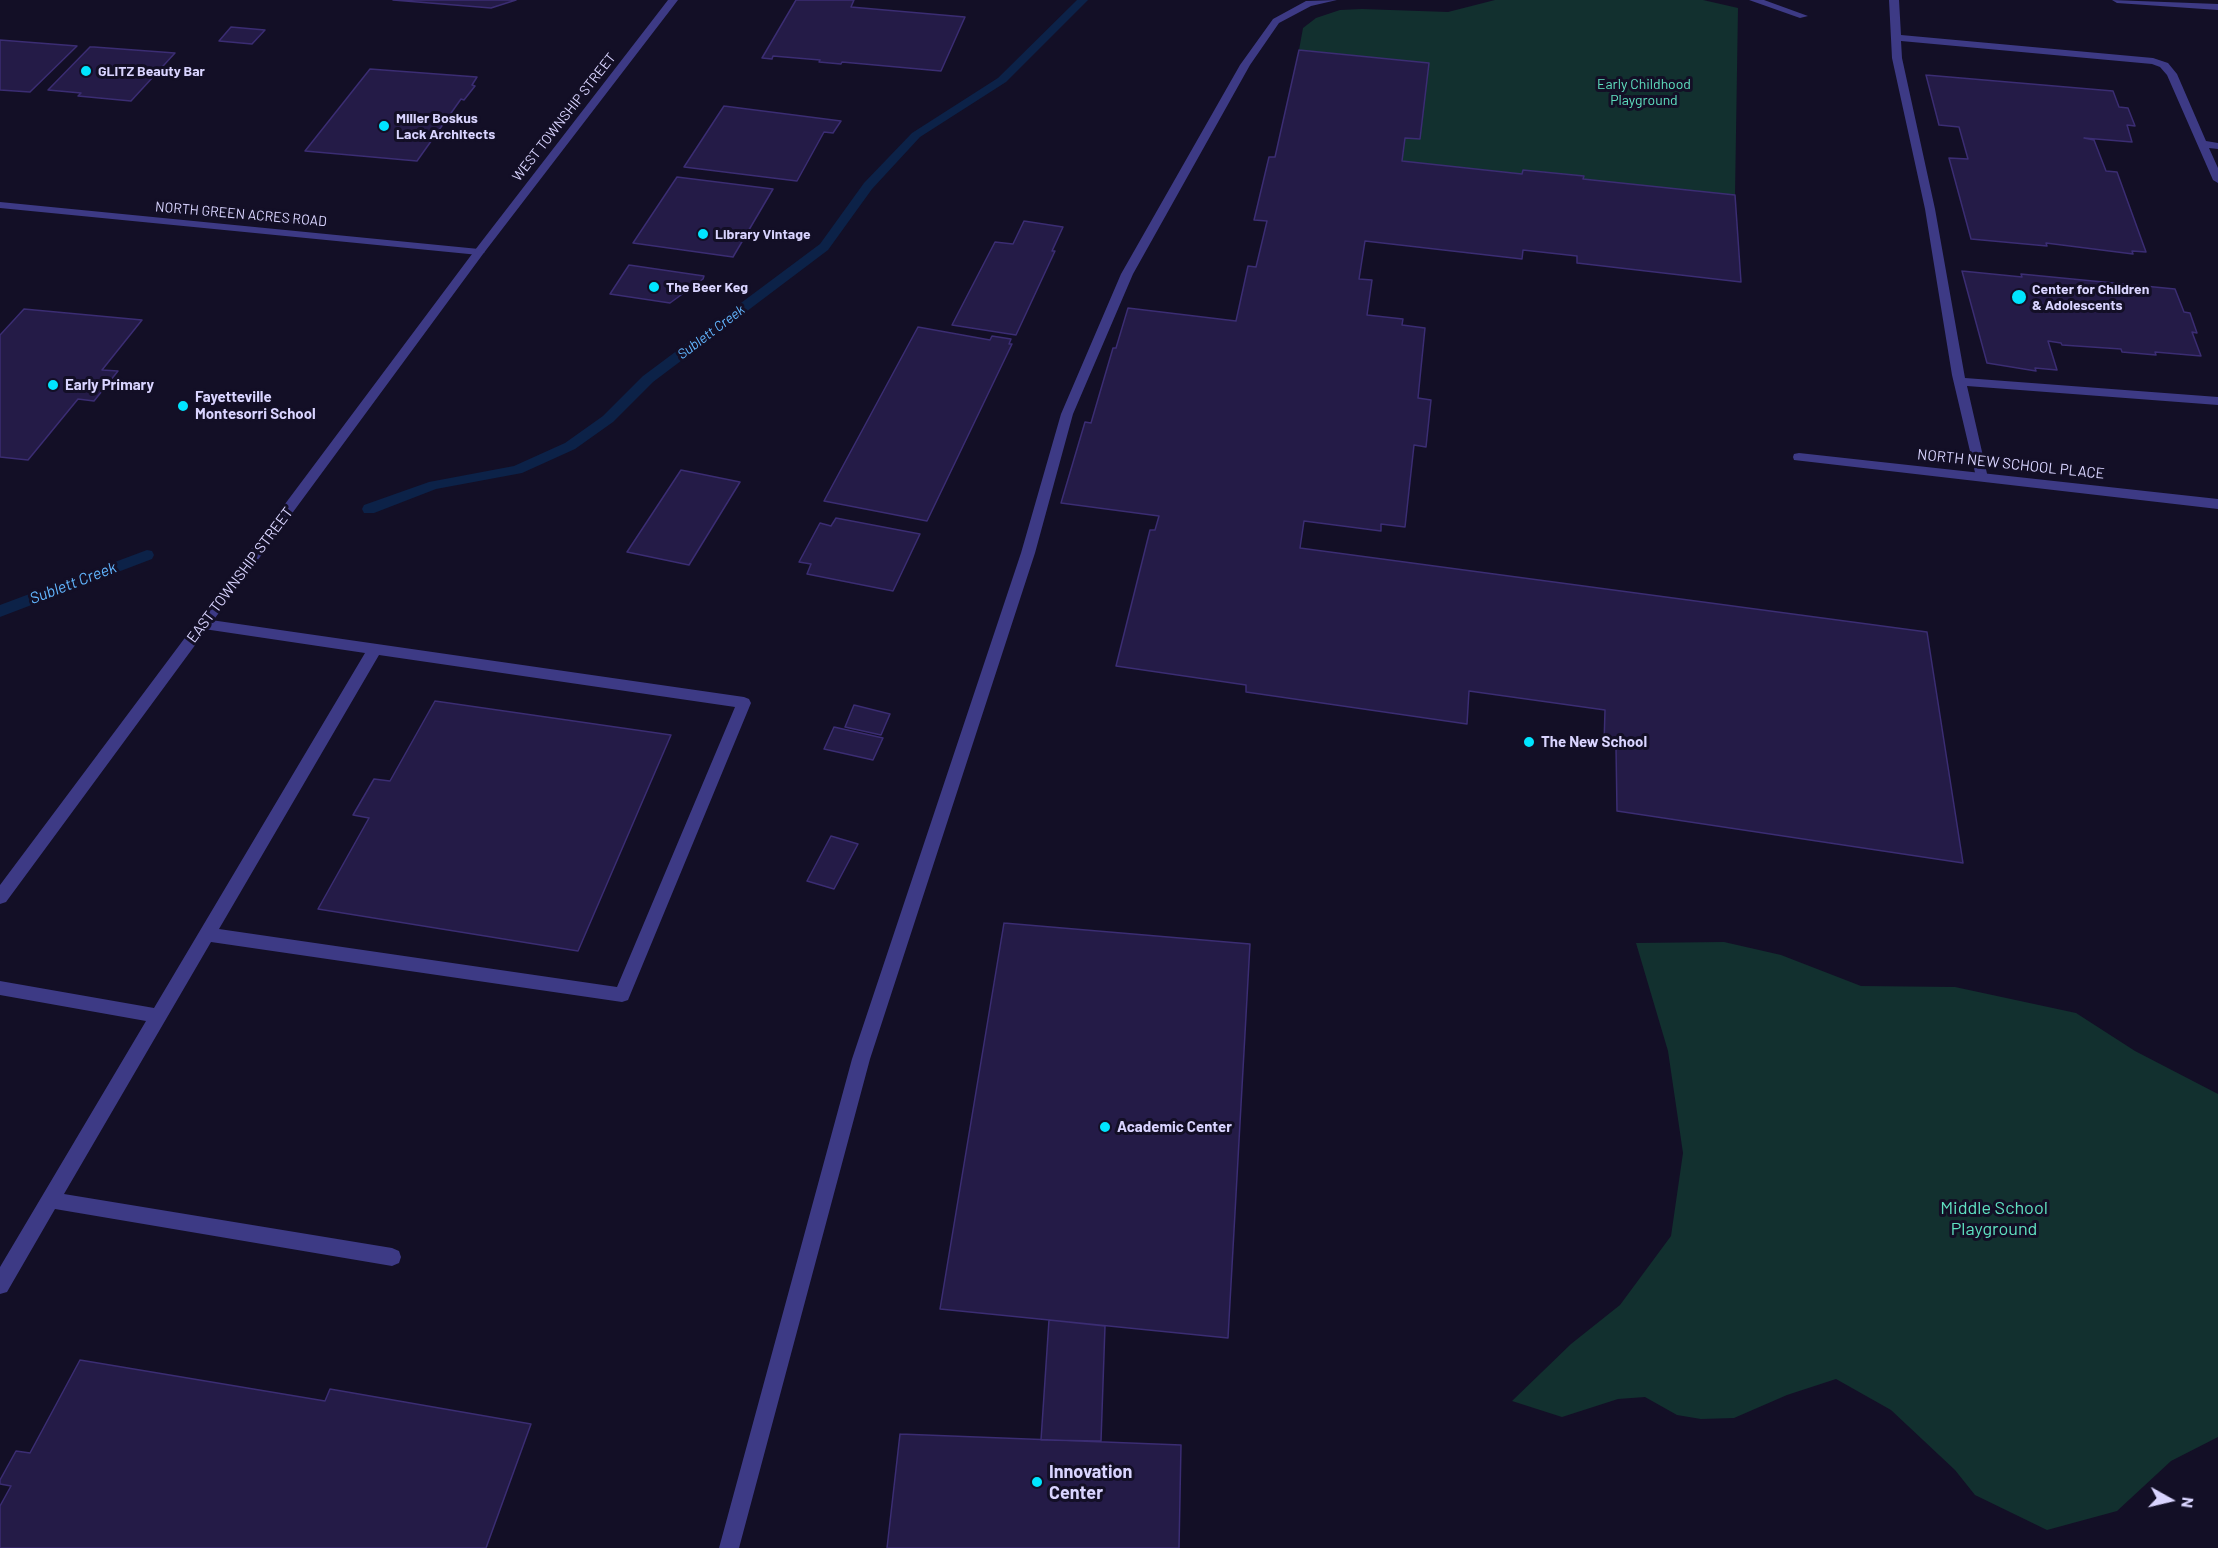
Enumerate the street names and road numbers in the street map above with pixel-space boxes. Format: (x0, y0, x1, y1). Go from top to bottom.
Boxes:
street label: WEST TOWNSHIP STREET (509, 50, 619, 184)
street label: NORTH GREEN ACRES ROAD (154, 198, 328, 230)
street label: NORTH NEW SCHOOL PLACE (1916, 445, 2106, 483)
street label: EAST TOWNSHIP STREET (183, 504, 297, 646)

